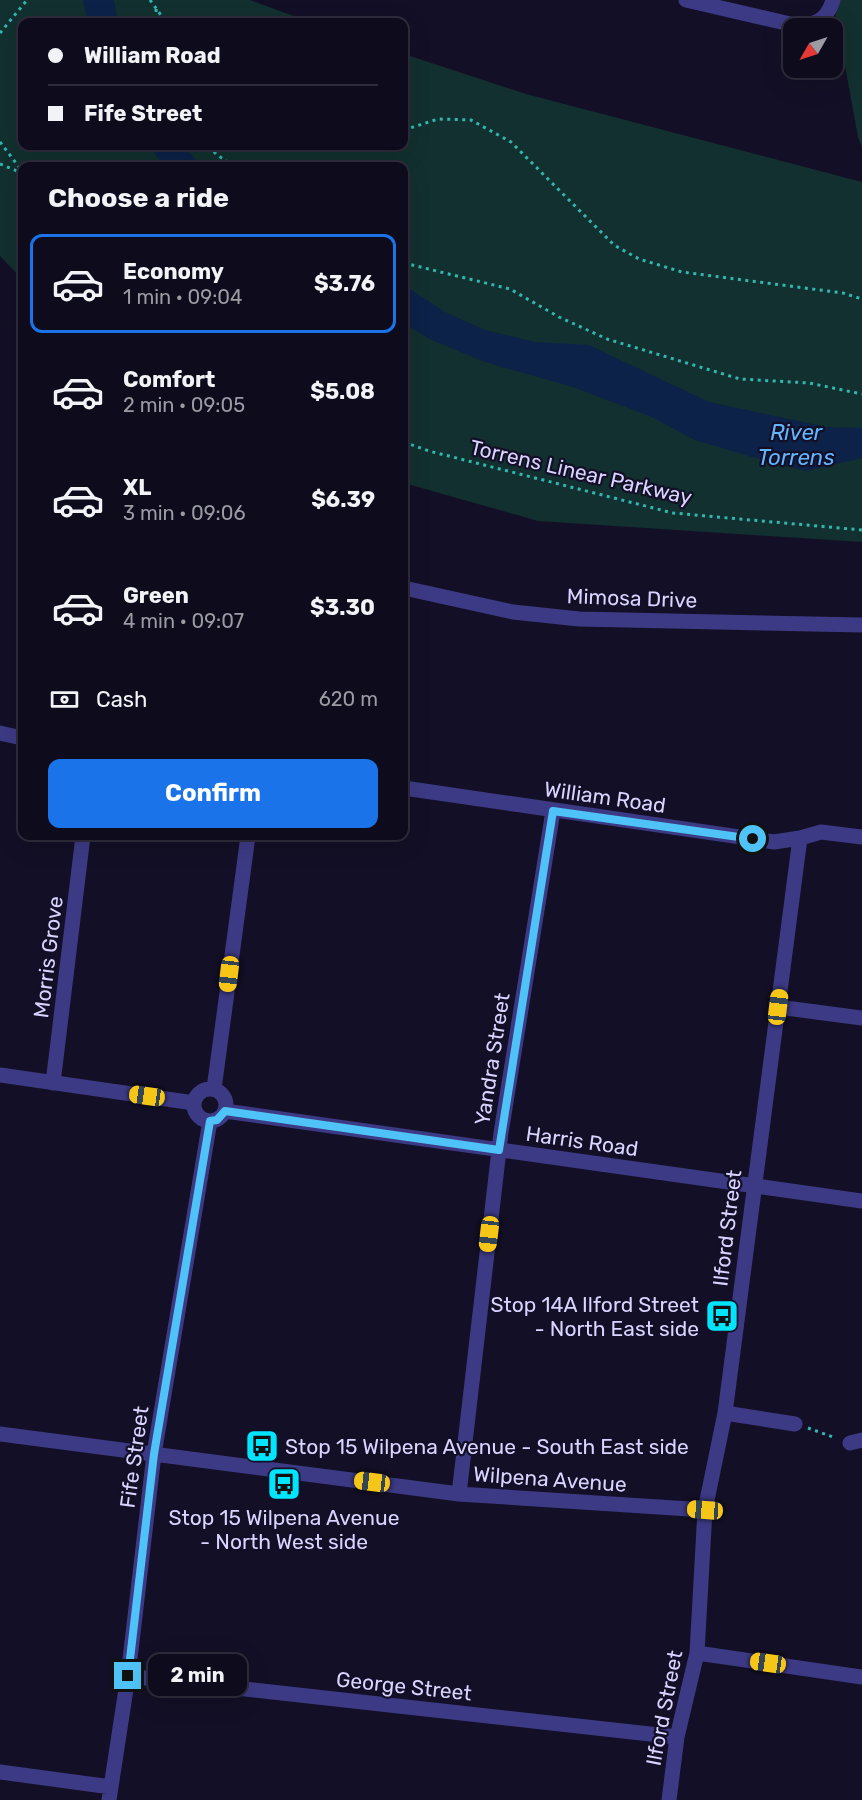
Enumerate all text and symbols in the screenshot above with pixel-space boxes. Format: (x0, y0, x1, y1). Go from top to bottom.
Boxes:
north arrow (783, 18, 843, 78)
map controls (783, 18, 843, 78)
text: William Road (84, 42, 221, 69)
text: Fife Street (84, 100, 202, 127)
text: Choose a ride (48, 182, 229, 214)
icon: car (51, 257, 105, 311)
text: Economy (123, 258, 224, 285)
text: $3.76 (314, 270, 375, 297)
text: 1 min · 09:04 (123, 285, 242, 309)
icon: car (51, 365, 105, 419)
text: Comfort (123, 366, 215, 393)
text: $5.08 (310, 378, 375, 405)
text: 2 min · 09:05 (123, 393, 245, 417)
water label: River Torrens (758, 419, 834, 471)
street label: Torrens Linear Parkway (468, 434, 695, 510)
icon: car (51, 473, 105, 527)
text: XL (123, 474, 151, 501)
text: $6.39 (311, 486, 375, 513)
text: 3 min · 09:06 (123, 501, 246, 525)
icon: car (51, 581, 105, 635)
text: Green (123, 582, 189, 609)
street label: Mimosa Drive (566, 583, 698, 613)
text: $3.30 (310, 594, 375, 621)
text: 4 min · 09:07 (123, 609, 244, 633)
icon: cash (48, 683, 81, 716)
text: Cash (96, 686, 147, 713)
text: 620 m (319, 687, 378, 711)
button: Confirm (48, 759, 378, 828)
street label: William Road (543, 776, 667, 818)
route start (739, 825, 766, 852)
street label: Morris Grove (28, 895, 68, 1019)
car (218, 955, 240, 993)
car (767, 988, 789, 1026)
street label: Yandra Street (469, 991, 515, 1127)
car (128, 1085, 166, 1107)
street label: Harris Road (524, 1121, 640, 1161)
street label: Ilford Street (707, 1168, 747, 1288)
car (478, 1215, 500, 1253)
place label: Stop 14A Ilford Street - North East side (490, 1292, 699, 1341)
bus stop icon: Stop 14A Ilford Street - North East side (704, 1298, 740, 1334)
street label: Fife Street (114, 1404, 154, 1510)
bus stop icon: Stop 15 Wilpena Avenue - South East side (244, 1428, 280, 1464)
place label: Stop 15 Wilpena Avenue - South East side (285, 1434, 689, 1459)
street label: Wilpena Avenue (472, 1461, 628, 1497)
bus stop icon: Stop 15 Wilpena Avenue - North West side (266, 1466, 302, 1502)
car (353, 1471, 391, 1493)
car (686, 1500, 724, 1520)
place label: Stop 15 Wilpena Avenue - North West side (169, 1505, 400, 1554)
street label: Ilford Street (641, 1648, 687, 1768)
car (749, 1652, 787, 1674)
callout: 2 min (149, 1655, 248, 1697)
route end (114, 1662, 141, 1689)
text: 2 min (170, 1663, 225, 1687)
street label: George Street (335, 1666, 473, 1706)

